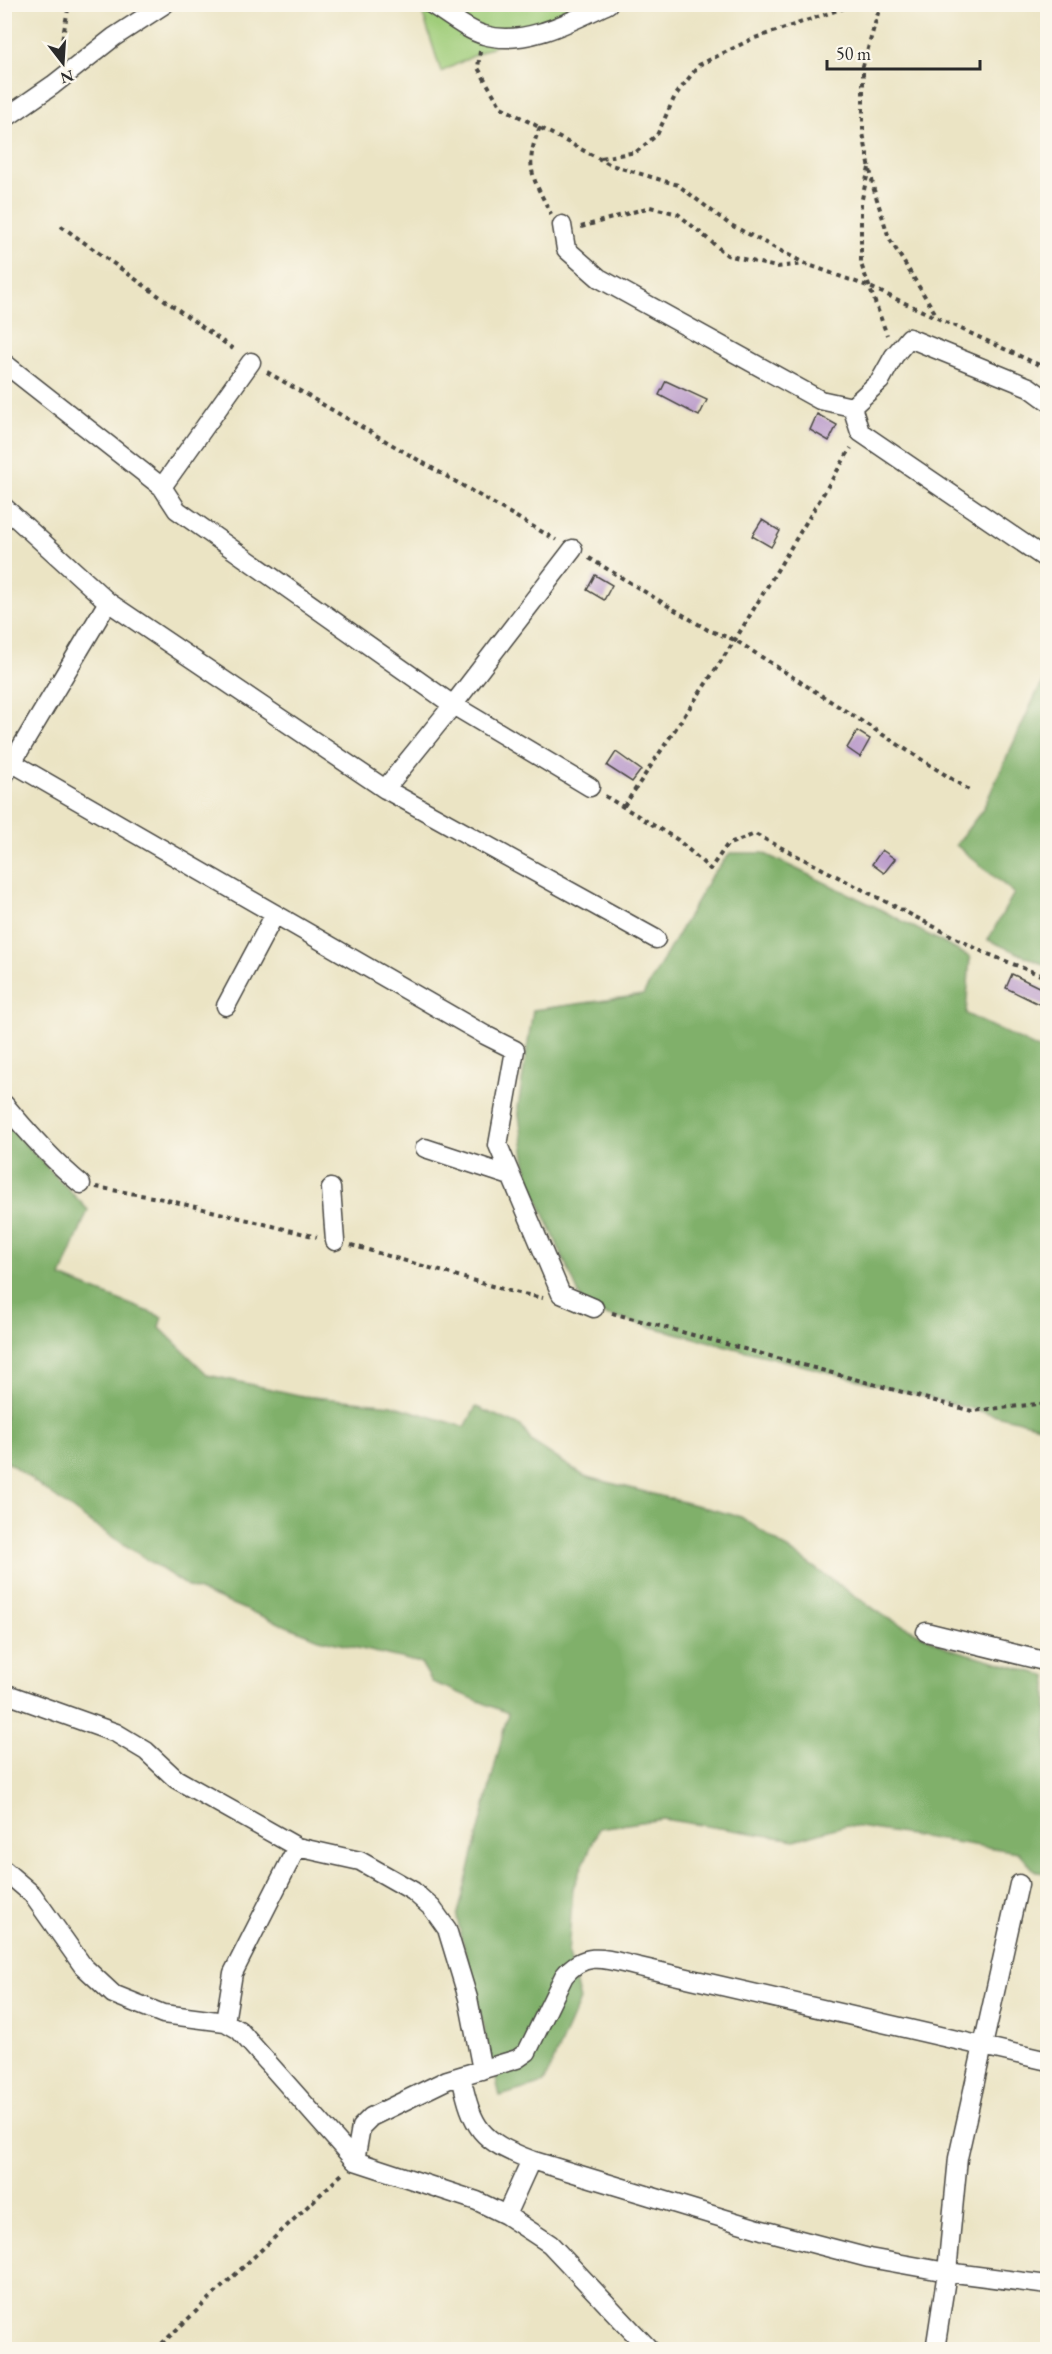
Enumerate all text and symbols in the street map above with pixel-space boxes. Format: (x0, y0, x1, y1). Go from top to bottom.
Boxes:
north arrow (33, 33, 93, 93)
scale bar (827, 33, 980, 71)
text: 50 m (836, 42, 871, 65)
text: N (58, 65, 77, 89)

